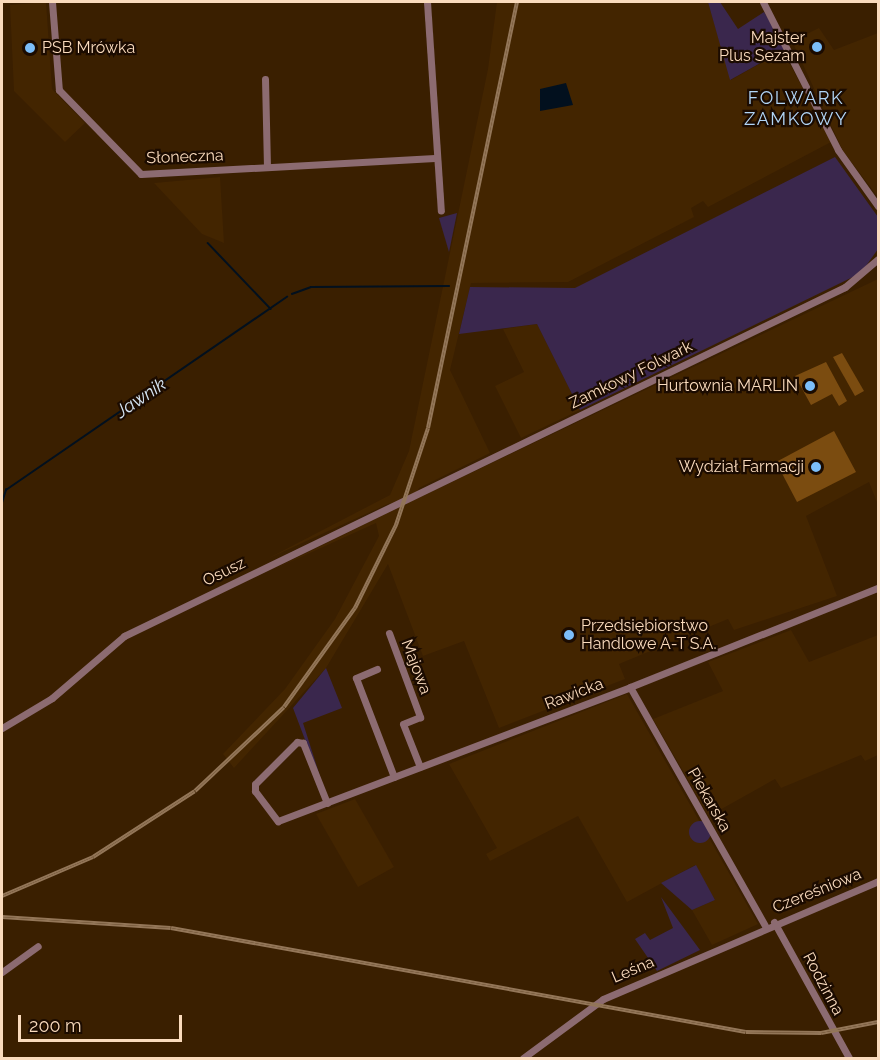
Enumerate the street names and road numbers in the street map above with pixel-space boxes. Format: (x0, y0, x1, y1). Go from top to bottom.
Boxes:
street label: Słoneczna (146, 146, 224, 168)
street label: Zamkowy Folwark (566, 337, 696, 413)
street label: Osusz (200, 554, 248, 590)
street label: Majowa (397, 637, 435, 697)
street label: Rawicka (542, 674, 606, 714)
street label: Piekarska (683, 765, 735, 835)
street label: Czereśniowa (770, 864, 864, 918)
street label: Rodzinna (798, 949, 848, 1019)
street label: Leśna (609, 953, 657, 987)

